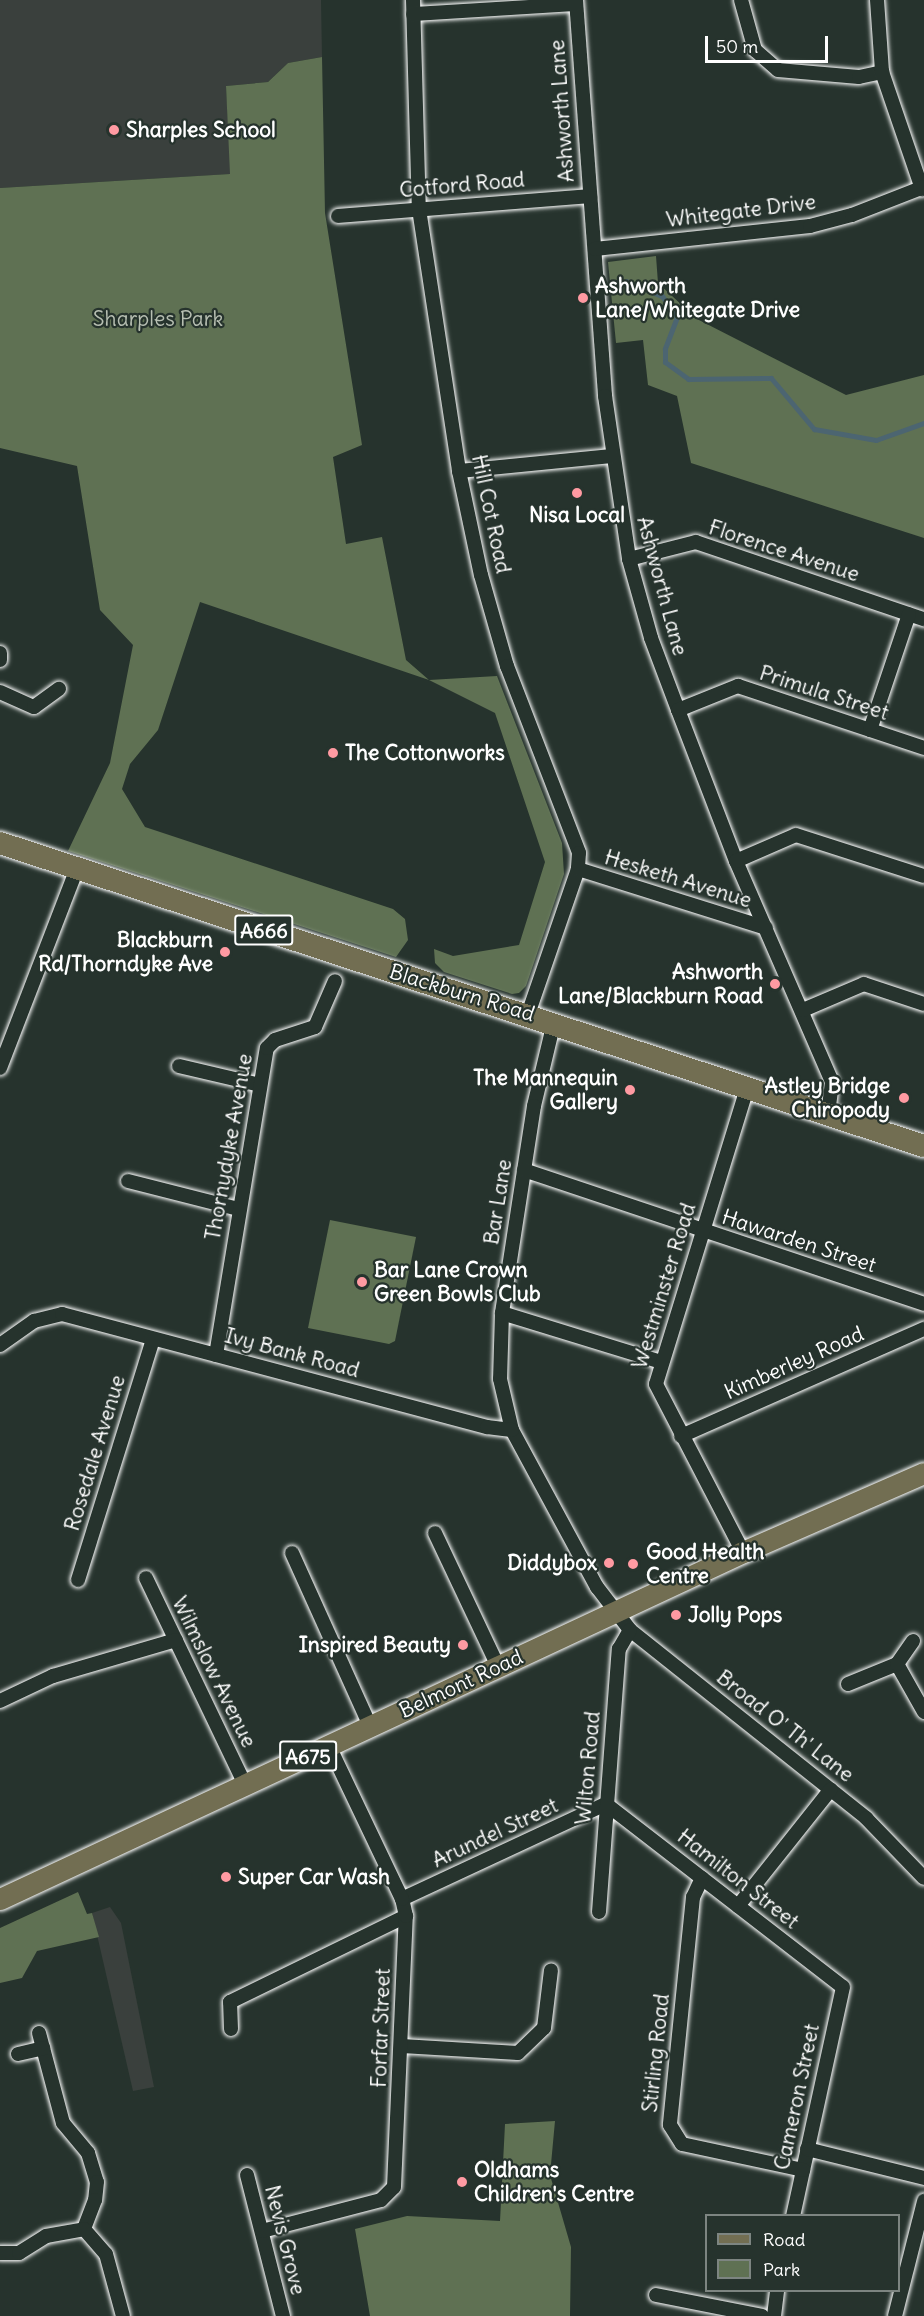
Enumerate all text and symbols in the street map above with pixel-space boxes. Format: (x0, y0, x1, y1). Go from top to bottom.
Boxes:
scale bar (708, 24, 831, 62)
text: 50 m (716, 35, 758, 58)
street label: Ashworth Lane (544, 39, 580, 183)
place label: Sharples School (126, 117, 276, 143)
marker: Sharples School (107, 123, 121, 137)
street label: Cotford Road (398, 167, 526, 203)
street label: Whitegate Drive (665, 189, 817, 233)
place label: Ashworth Lane/Whitegate Drive (595, 273, 800, 323)
marker: Ashworth Lane/Whitegate Drive (576, 291, 590, 305)
park label: Sharples Park (93, 306, 223, 332)
street label: Hill Cot Road (466, 452, 516, 576)
marker: Nisa Local (570, 486, 584, 500)
place label: Nisa Local (529, 502, 625, 528)
street label: Ashworth Lane (631, 514, 693, 658)
street label: Florence Avenue (706, 515, 862, 587)
street label: Primula Street (756, 660, 892, 726)
place label: The Cottonworks (345, 740, 505, 766)
marker: The Cottonworks (326, 746, 340, 760)
street label: Hesketh Avenue (602, 845, 754, 913)
road number: A666 (234, 913, 294, 947)
place label: Blackburn Rd/Thorndyke Ave (38, 927, 213, 977)
marker: Blackburn Rd/Thorndyke Ave (218, 945, 232, 959)
street label: Blackburn Road (386, 959, 538, 1027)
place label: Ashworth Lane/Blackburn Road (558, 959, 763, 1009)
marker: Ashworth Lane/Blackburn Road (768, 977, 782, 991)
street label: Thornydyke Avenue (200, 1052, 258, 1242)
place label: The Mannequin Gallery (473, 1065, 618, 1115)
place label: Astley Bridge Chiropody (765, 1073, 890, 1123)
marker: The Mannequin Gallery (623, 1083, 637, 1097)
marker: Astley Bridge Chiropody (895, 1089, 913, 1107)
street label: Bar Lane (479, 1158, 517, 1246)
street label: Westminster Road (627, 1200, 701, 1372)
street label: Hawarden Street (719, 1204, 879, 1278)
place label: Bar Lane Crown Green Bowls Club (374, 1257, 541, 1307)
marker: Bar Lane Crown Green Bowls Club (355, 1275, 369, 1289)
street label: Kimberley Road (720, 1321, 868, 1405)
street label: Ivy Bank Road (222, 1323, 362, 1383)
street label: Rosedale Avenue (59, 1372, 131, 1534)
place label: Good Health Centre (646, 1539, 764, 1589)
place label: Diddybox (507, 1550, 597, 1576)
marker: Good Health Centre (624, 1555, 642, 1573)
marker: Diddybox (602, 1556, 616, 1570)
street label: Wilmslow Avenue (167, 1592, 261, 1752)
place label: Jolly Pops (688, 1602, 782, 1628)
marker: Jolly Pops (669, 1608, 683, 1622)
place label: Inspired Beauty (299, 1632, 451, 1658)
marker: Inspired Beauty (456, 1638, 470, 1652)
street label: Belmont Road (395, 1644, 527, 1724)
street label: Broad O' Th' Lane (711, 1665, 859, 1787)
street label: Wilton Road (570, 1710, 606, 1826)
road number: A675 (278, 1739, 338, 1773)
street label: Arundel Street (428, 1793, 562, 1873)
street label: Hamilton Street (672, 1824, 804, 1934)
place label: Super Car Wash (238, 1864, 390, 1890)
marker: Super Car Wash (219, 1870, 233, 1884)
street label: Forfar Street (366, 1968, 396, 2088)
street label: Stirling Road (637, 1992, 675, 2114)
street label: Cameron Street (769, 2022, 825, 2172)
place label: Oldhams Children's Centre (474, 2157, 634, 2207)
marker: Oldhams Children's Centre (455, 2175, 469, 2189)
street label: Nevis Grove (259, 2183, 311, 2297)
legend (705, 2214, 900, 2292)
text: Road (763, 2228, 805, 2251)
text: Park (763, 2258, 800, 2281)

